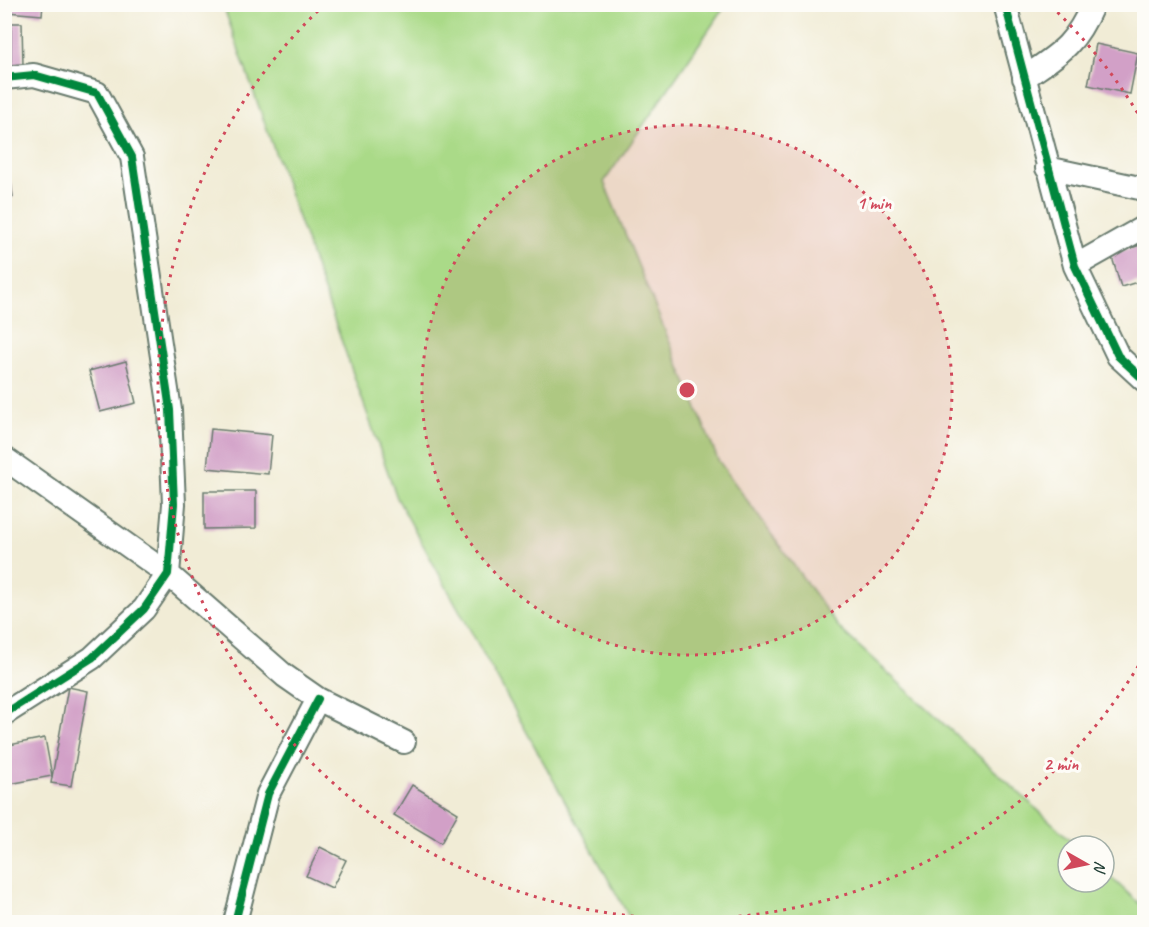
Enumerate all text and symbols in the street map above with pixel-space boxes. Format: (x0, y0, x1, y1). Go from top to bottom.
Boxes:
text: 1 min (857, 192, 892, 214)
centre of rings (677, 380, 697, 400)
text: 2 min (1044, 753, 1079, 775)
north arrow (1056, 834, 1116, 894)
text: N (1089, 860, 1110, 876)

